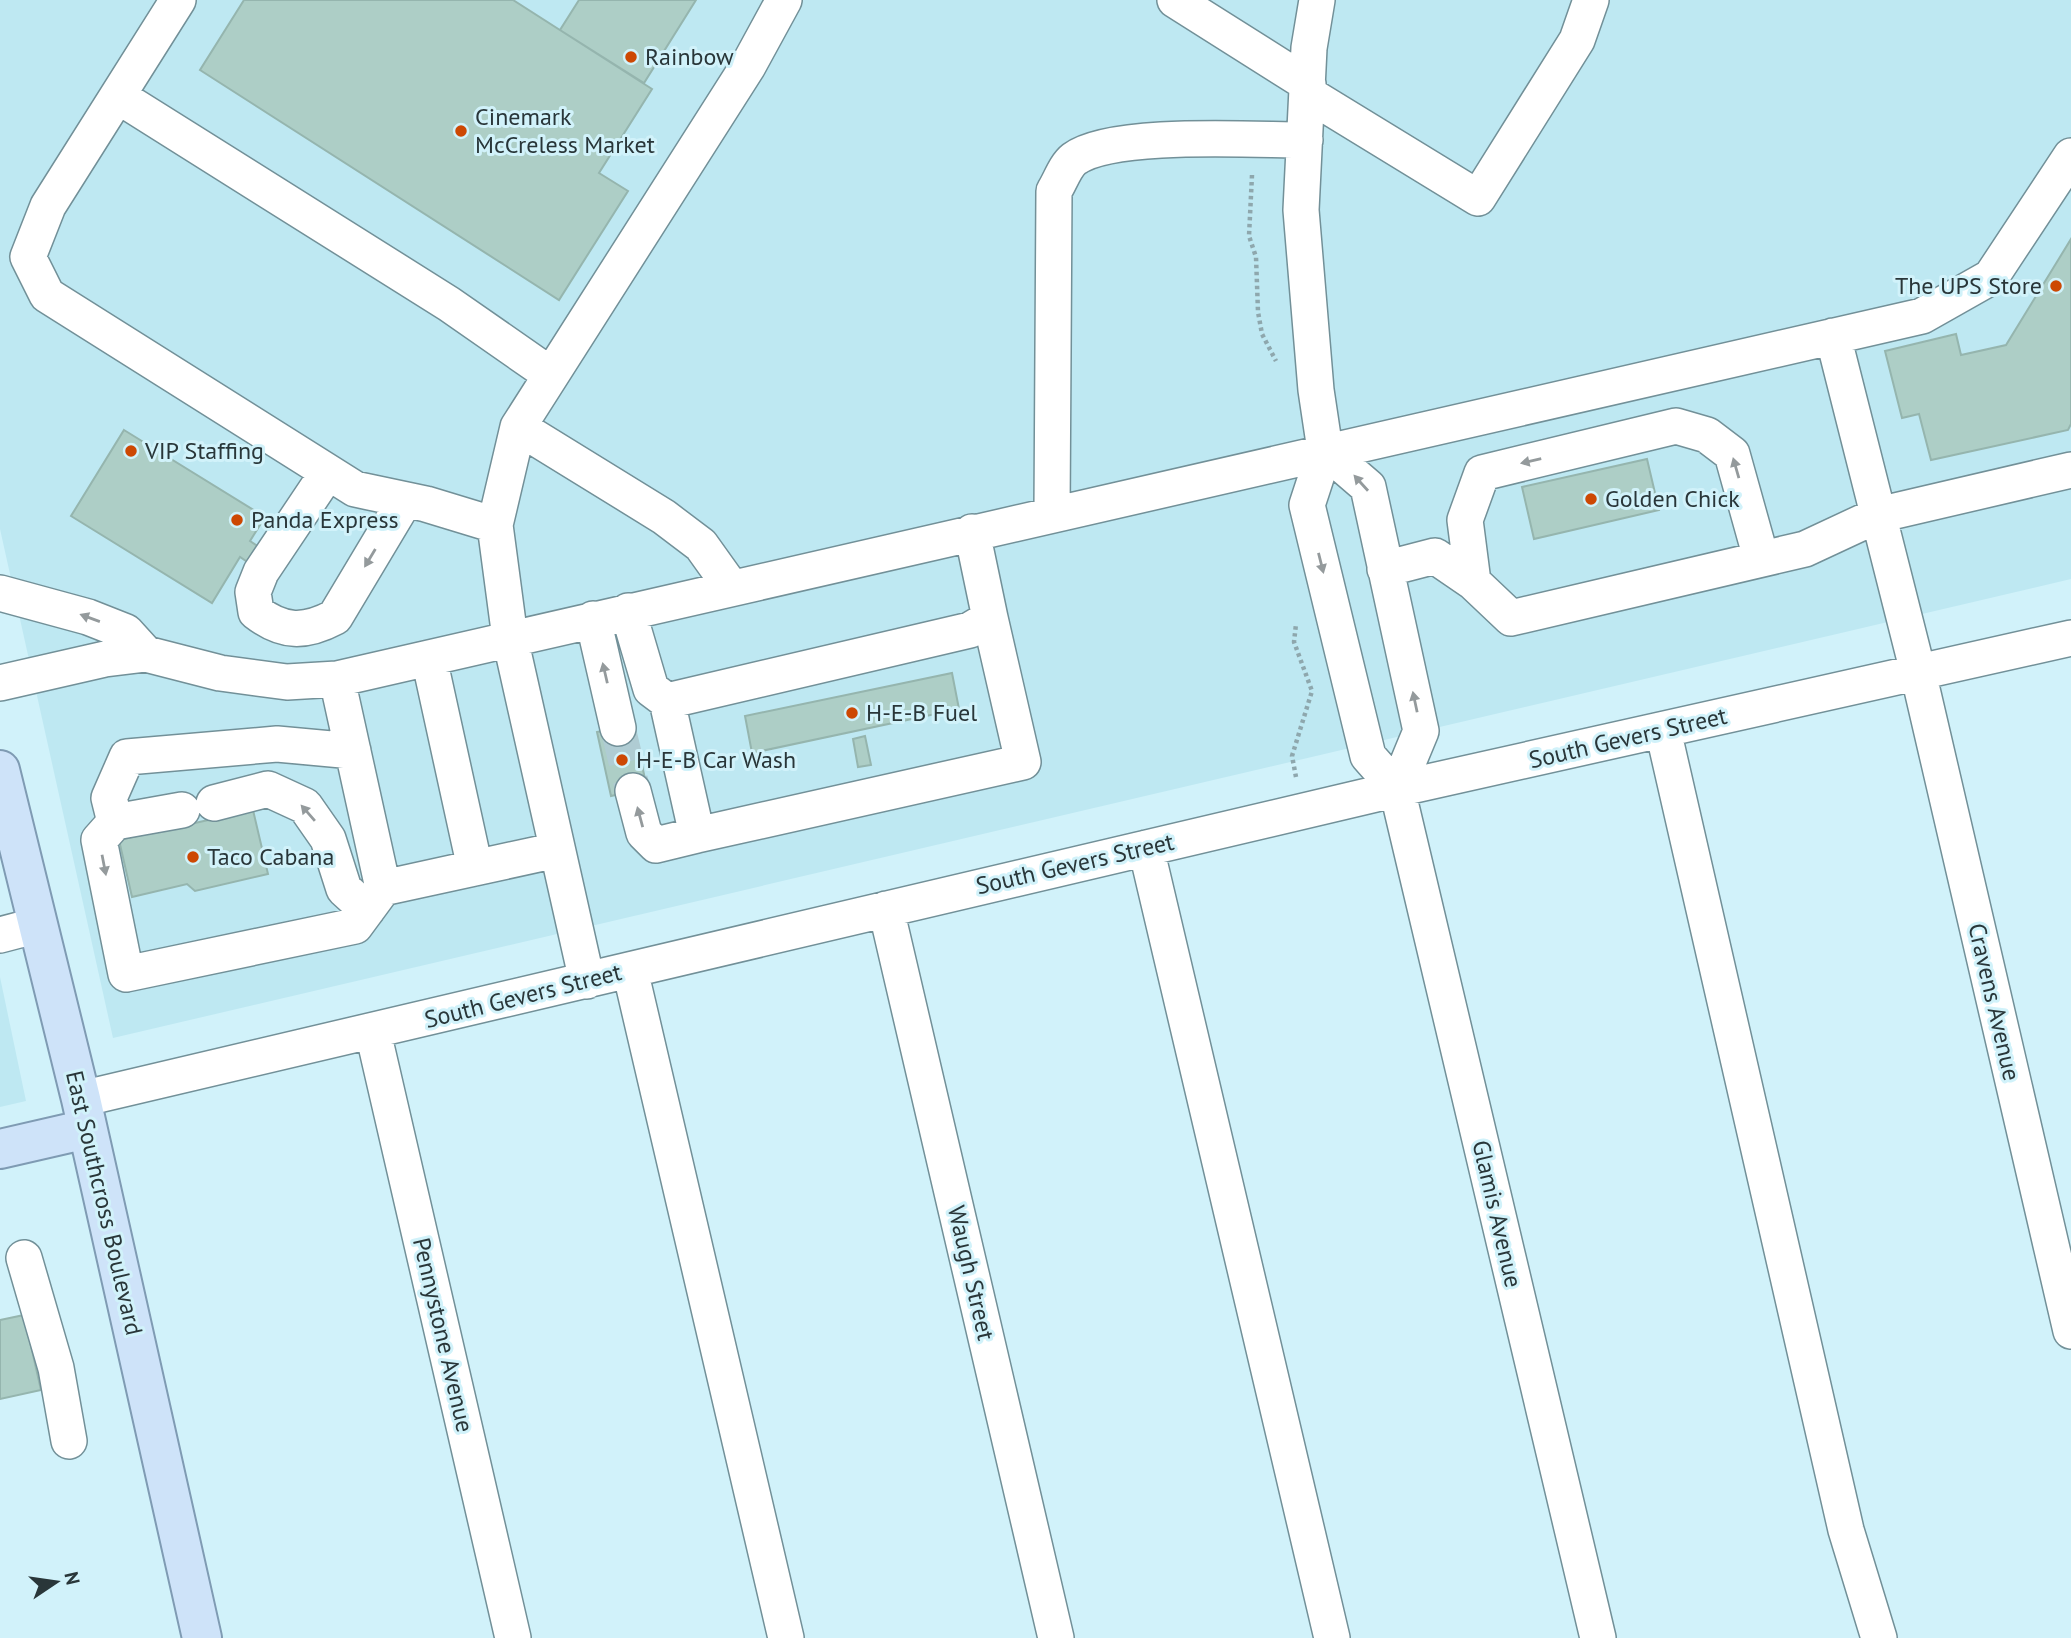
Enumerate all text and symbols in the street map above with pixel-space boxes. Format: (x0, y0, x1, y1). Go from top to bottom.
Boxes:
place label: Rainbow (645, 41, 734, 72)
marker: Rainbow (623, 49, 639, 65)
place label: Cinemark McCreless Market (475, 101, 655, 160)
marker: Cinemark McCreless Market (453, 123, 469, 139)
place label: The UPS Store (1895, 270, 2042, 301)
marker: The UPS Store (2048, 278, 2064, 294)
place label: VIP Staffing (144, 435, 264, 466)
marker: VIP Staffing (123, 443, 139, 459)
one-way arrow (1520, 456, 1542, 467)
one-way arrow (1730, 457, 1740, 478)
one-way arrow (1353, 474, 1369, 492)
place label: Golden Chick (1605, 483, 1740, 514)
marker: Golden Chick (1583, 491, 1599, 507)
place label: Panda Express (251, 504, 399, 535)
marker: Panda Express (229, 512, 245, 528)
one-way arrow (364, 549, 376, 568)
one-way arrow (1315, 552, 1326, 574)
one-way arrow (79, 612, 100, 623)
one-way arrow (599, 662, 610, 684)
one-way arrow (1409, 691, 1420, 713)
place label: H-E-B Fuel (866, 697, 977, 728)
street label: South Gevers Street (1526, 700, 1730, 775)
marker: H-E-B Fuel (844, 705, 860, 721)
place label: H-E-B Car Wash (636, 744, 796, 775)
marker: H-E-B Car Wash (614, 752, 630, 768)
one-way arrow (300, 804, 316, 822)
one-way arrow (634, 805, 645, 827)
street label: South Gevers Street (973, 826, 1177, 901)
place label: Taco Cabana (207, 841, 334, 872)
marker: Taco Cabana (185, 849, 201, 865)
one-way arrow (98, 854, 109, 876)
street label: Cravens Avenue (1961, 920, 2028, 1084)
street label: South Gevers Street (421, 956, 625, 1035)
street label: East Southcross Boulevard (59, 1068, 150, 1338)
street label: Glamis Avenue (1465, 1137, 1529, 1291)
street label: Waugh Street (941, 1202, 1002, 1343)
street label: Pennystone Avenue (406, 1234, 481, 1435)
north arrow (21, 1547, 91, 1617)
text: N (59, 1569, 86, 1587)

